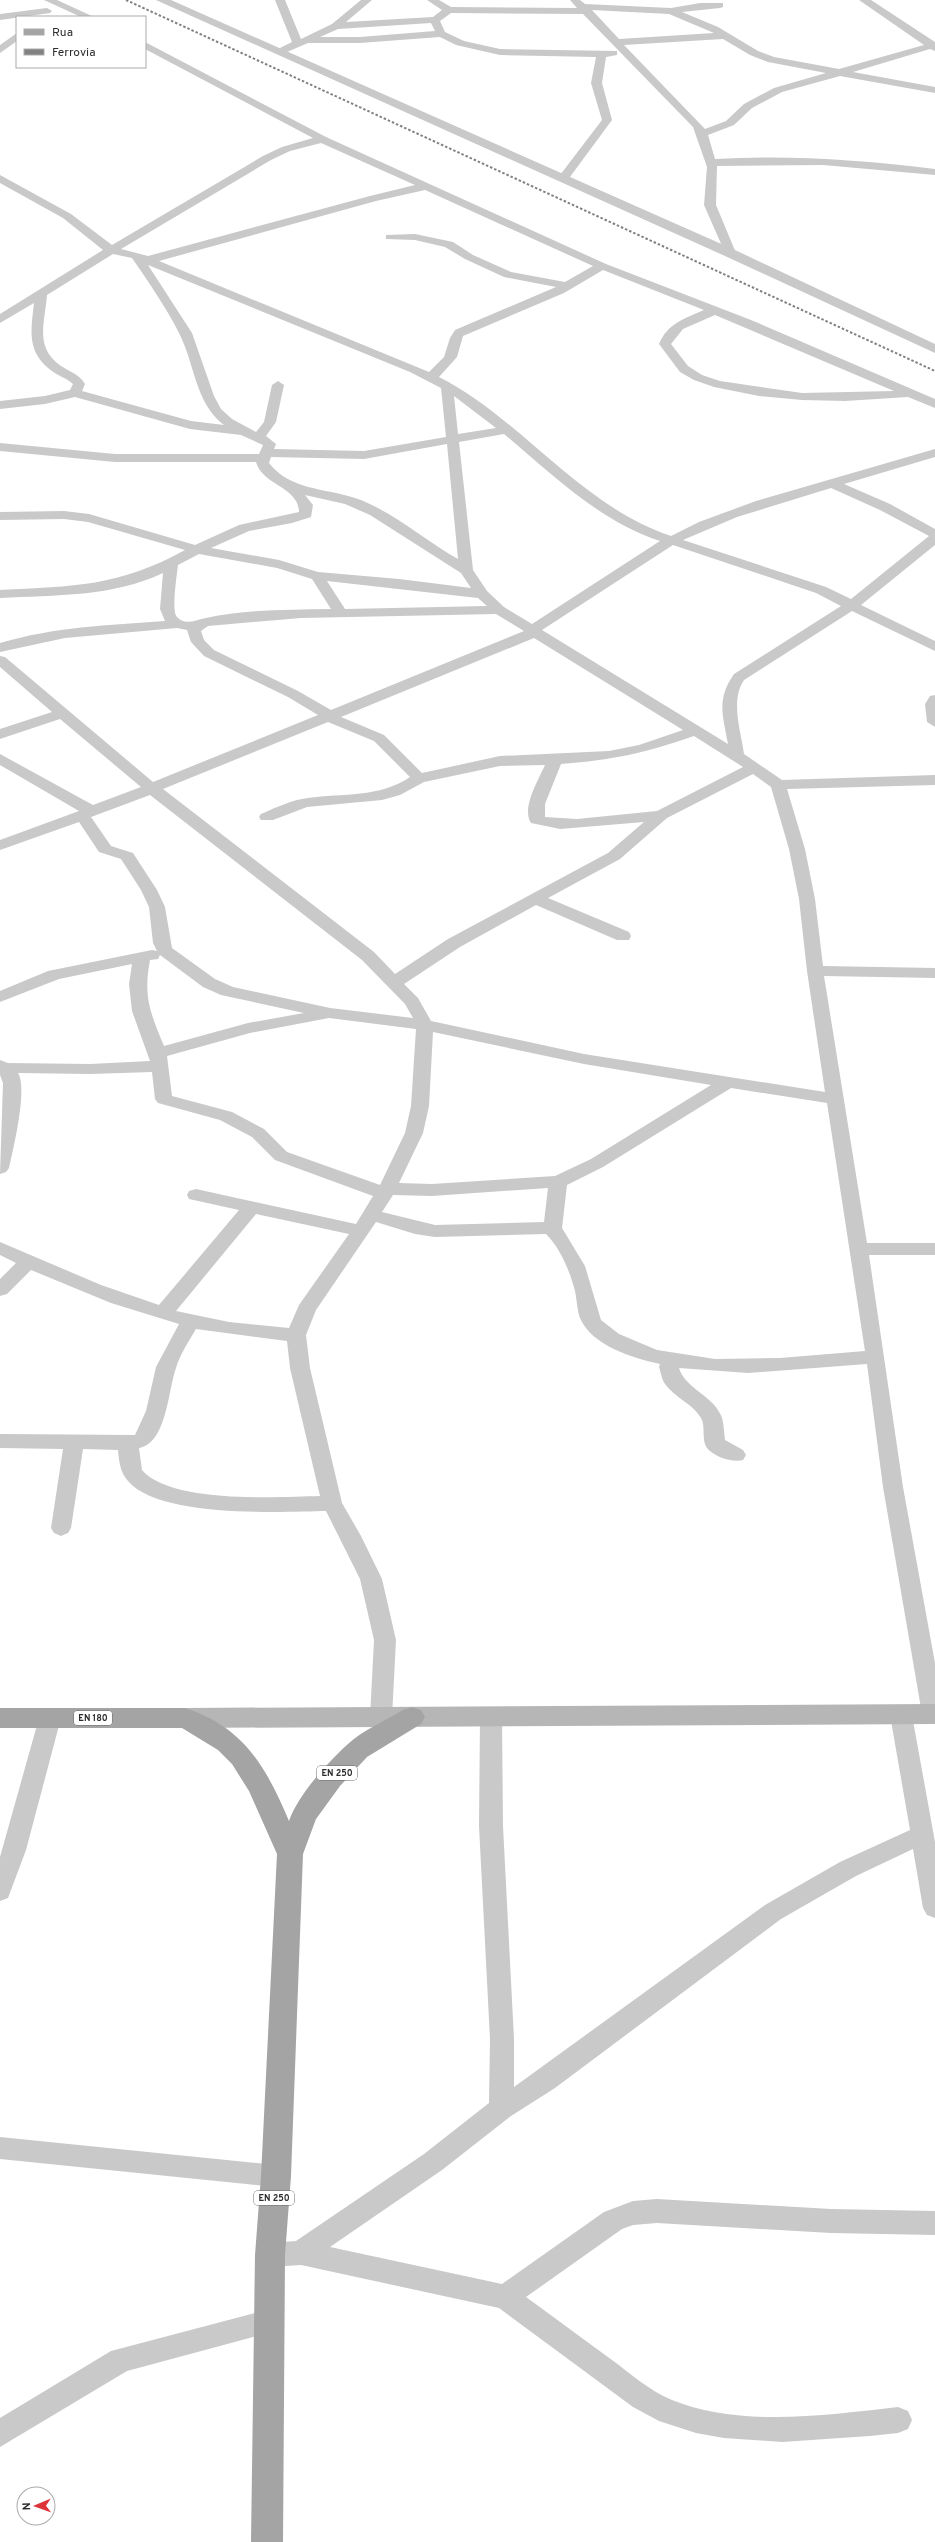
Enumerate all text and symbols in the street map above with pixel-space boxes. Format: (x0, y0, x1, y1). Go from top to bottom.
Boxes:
legend (16, 16, 146, 68)
text: Rua (52, 25, 73, 41)
text: Ferrovia (52, 45, 95, 61)
road number: EN 180 (74, 1711, 112, 1725)
road number: EN 250 (317, 1766, 357, 1780)
road number: EN 250 (254, 2191, 294, 2205)
north arrow (16, 2486, 56, 2526)
text: N (20, 2502, 34, 2511)

